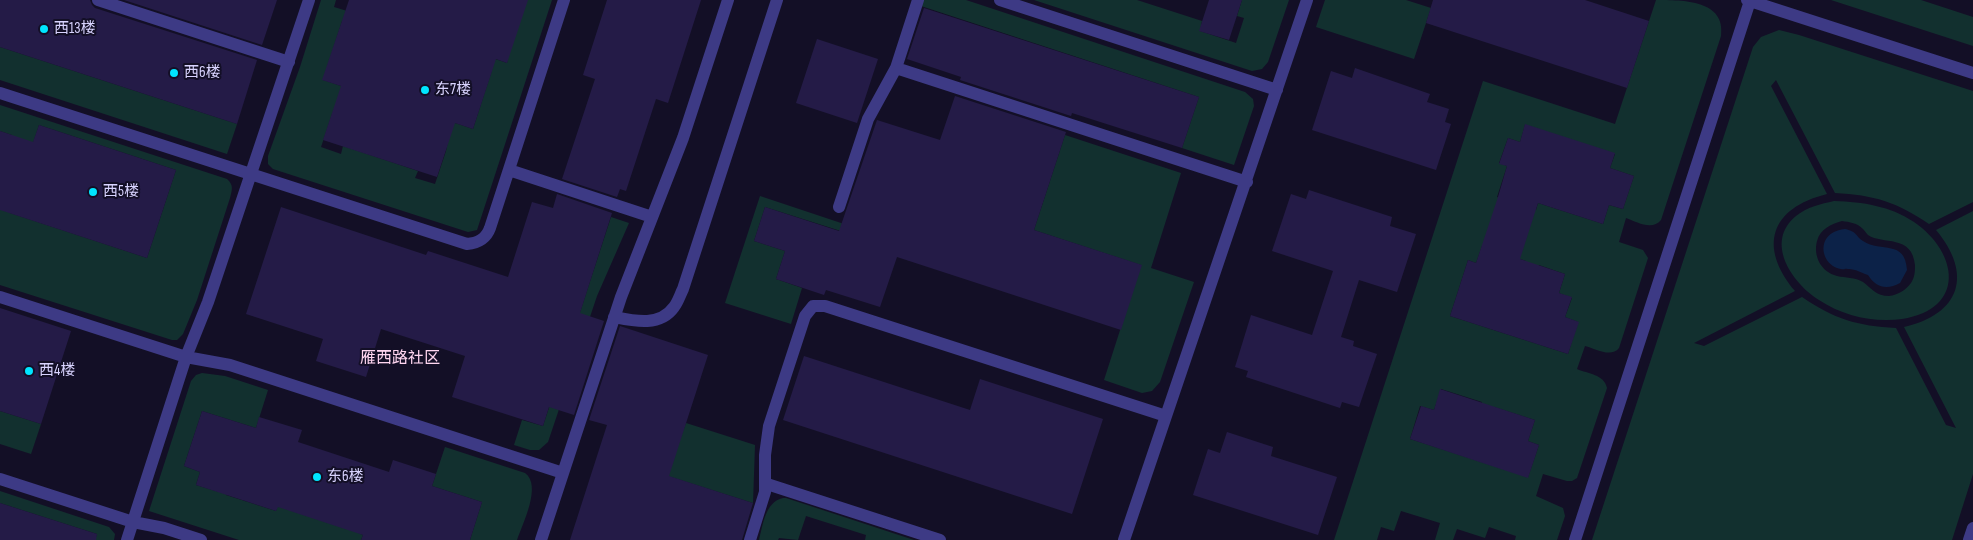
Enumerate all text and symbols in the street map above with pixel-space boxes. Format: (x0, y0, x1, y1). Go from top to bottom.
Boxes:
place label: 西13楼 (54, 20, 96, 38)
marker: 西13楼 (38, 23, 50, 35)
place label: 西6楼 (184, 64, 221, 82)
marker: 西6楼 (168, 67, 180, 79)
place label: 东7楼 (435, 81, 471, 99)
marker: 东7楼 (419, 84, 431, 96)
place label: 西5楼 (103, 183, 139, 201)
marker: 西5楼 (87, 186, 99, 198)
district label: 雁西路社区 (360, 349, 440, 369)
place label: 西4楼 (39, 362, 75, 380)
marker: 西4楼 (23, 365, 35, 377)
place label: 东6楼 (327, 468, 364, 486)
marker: 东6楼 (311, 471, 323, 483)

